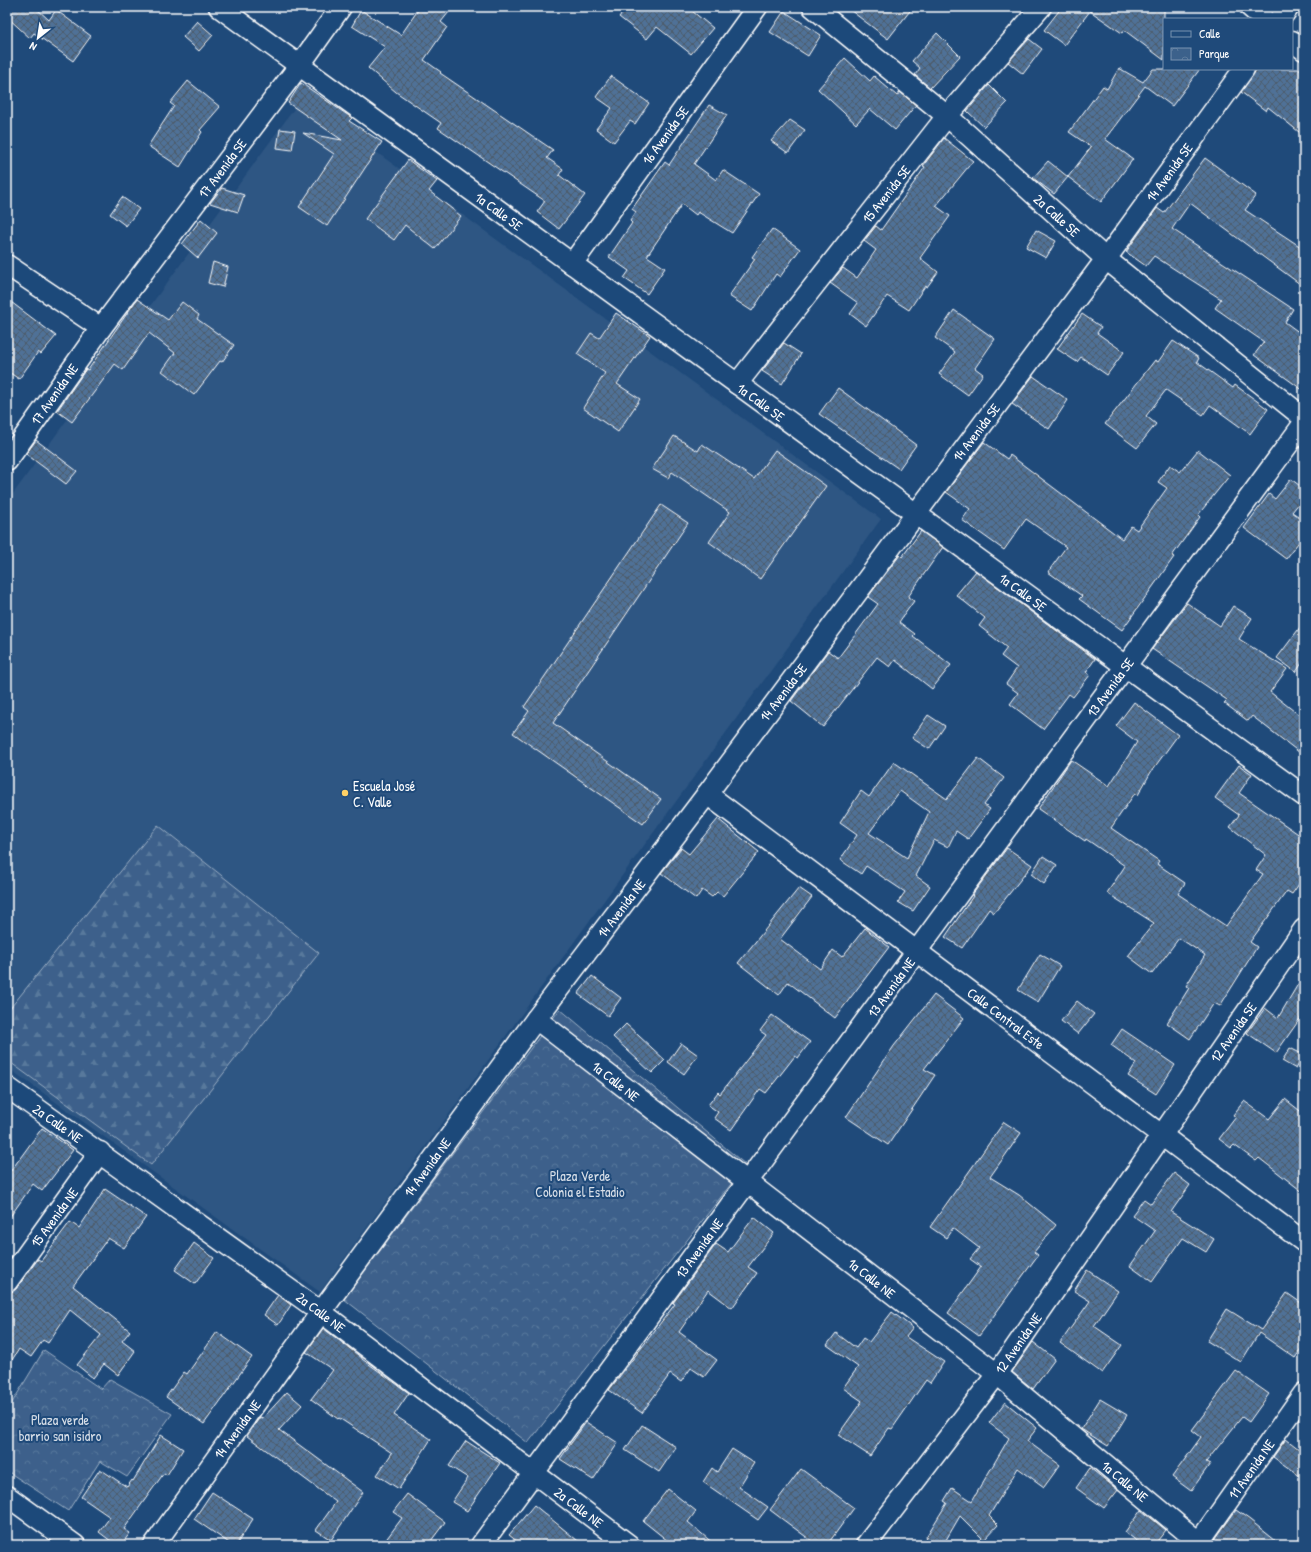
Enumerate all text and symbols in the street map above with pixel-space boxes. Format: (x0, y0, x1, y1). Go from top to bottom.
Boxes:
north arrow (18, 18, 58, 58)
legend (1163, 18, 1293, 70)
text: Calle (1199, 25, 1220, 42)
text: N (27, 39, 39, 54)
text: Parque (1199, 45, 1229, 62)
street label: 16 Avenida SE (637, 102, 693, 168)
street label: 17 Avenida SE (194, 135, 250, 201)
street label: 14 Avenida SE (1141, 139, 1197, 205)
street label: 15 Avenida SE (857, 161, 915, 227)
street label: 1a Calle SE (471, 187, 527, 235)
street label: 2a Calle SE (1030, 189, 1084, 241)
street label: 17 Avenida NE (26, 360, 82, 428)
street label: 1a Calle SE (733, 378, 789, 426)
street label: 14 Avenida SE (948, 399, 1004, 465)
street label: 1a Calle SE (995, 568, 1051, 616)
street label: 13 Avenida SE (1082, 654, 1138, 720)
street label: 14 Avenida SE (755, 659, 811, 725)
place label: Escuela José C. Valle (353, 776, 416, 811)
marker: Escuela José C. Valle (340, 788, 350, 798)
street label: 14 Avenida NE (593, 875, 649, 941)
street label: 13 Avenida NE (863, 953, 919, 1021)
street label: Calle Central Este (963, 983, 1049, 1054)
street label: 12 Avenida SE (1205, 998, 1261, 1066)
street label: 1a Calle NE (588, 1056, 644, 1106)
street label: 2a Calle NE (29, 1099, 87, 1147)
street label: 14 Avenida NE (399, 1134, 455, 1200)
park label: Plaza Verde Colonia el Estadio (535, 1166, 625, 1201)
street label: 15 Avenida NE (26, 1183, 82, 1251)
street label: 13 Avenida NE (671, 1214, 727, 1282)
street label: 1a Calle NE (844, 1253, 900, 1303)
street label: 2a Calle NE (293, 1287, 349, 1337)
street label: 12 Avenida NE (990, 1309, 1046, 1377)
street label: 14 Avenida NE (209, 1396, 265, 1462)
park label: Plaza verde barrio san isidro (19, 1410, 102, 1445)
street label: 11 Avenida NE (1224, 1435, 1278, 1503)
street label: 1a Calle NE (1098, 1456, 1152, 1506)
street label: 2a Calle NE (551, 1482, 607, 1532)

